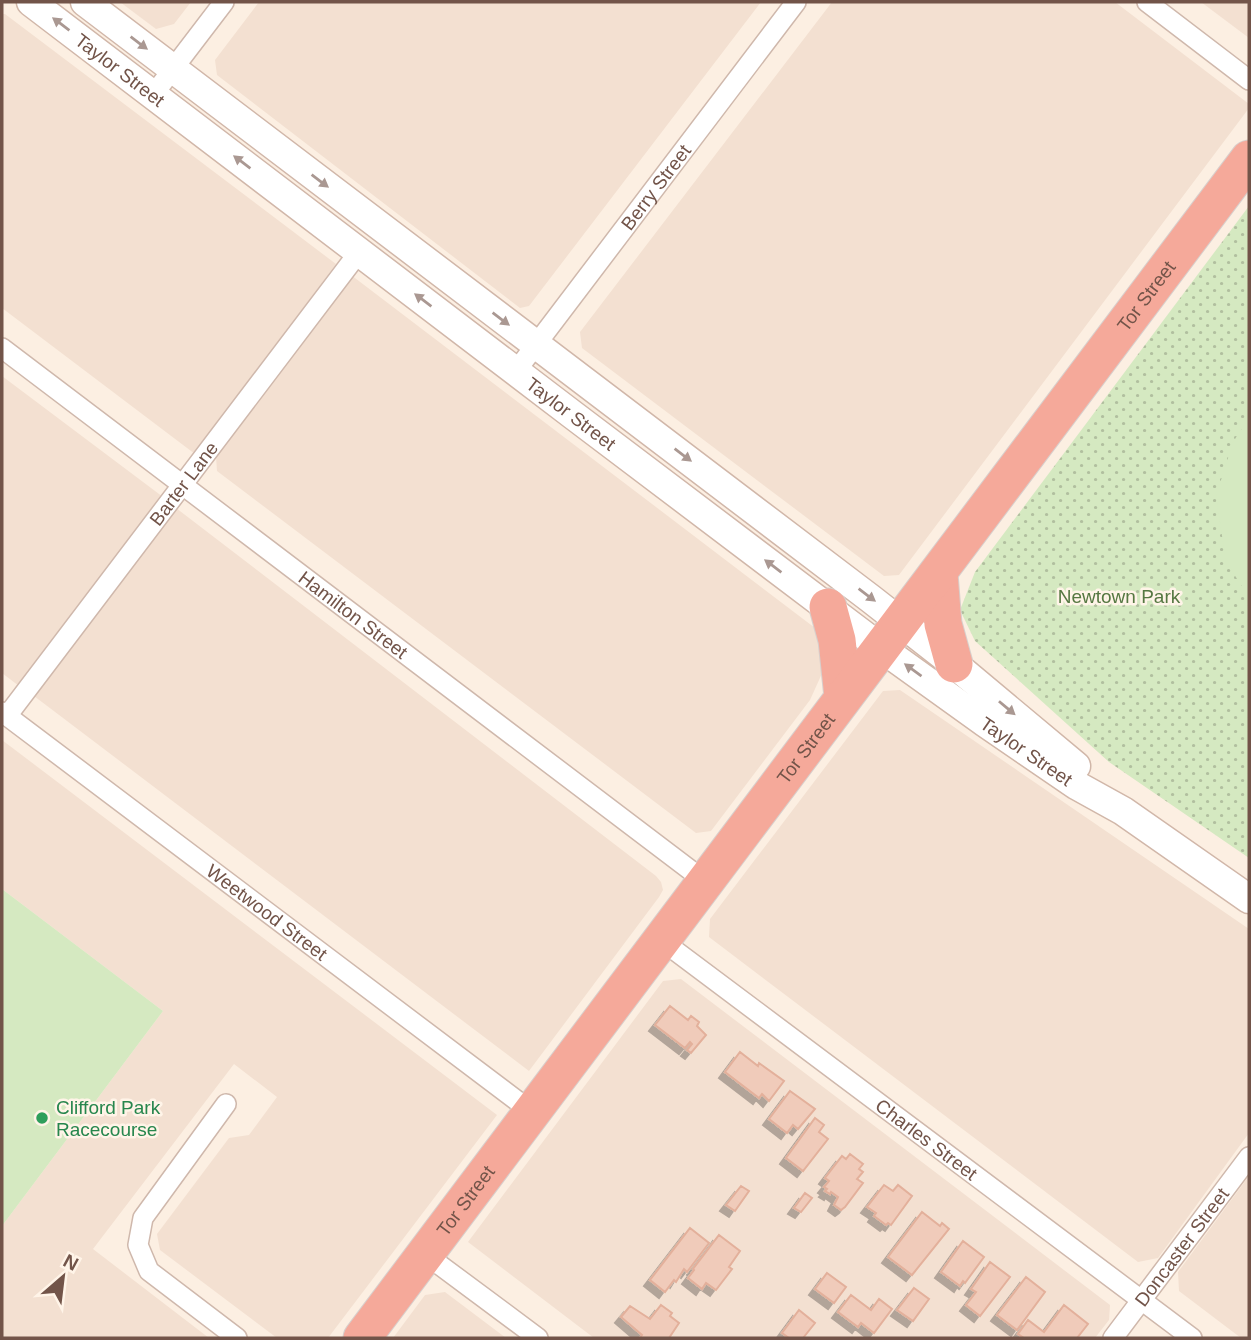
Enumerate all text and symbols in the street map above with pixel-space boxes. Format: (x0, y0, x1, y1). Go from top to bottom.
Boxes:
one-way arrow (52, 17, 70, 32)
street label: Taylor Street (71, 30, 169, 111)
one-way arrow (130, 35, 148, 49)
street label: Berry Street (617, 140, 695, 234)
one-way arrow (233, 155, 251, 170)
one-way arrow (311, 173, 329, 187)
street label: Tor Street (1113, 256, 1180, 336)
one-way arrow (414, 293, 432, 308)
one-way arrow (492, 311, 510, 325)
street label: Taylor Street (522, 373, 620, 455)
street label: Barter Lane (145, 438, 222, 530)
one-way arrow (674, 448, 692, 462)
one-way arrow (764, 559, 782, 573)
street label: Hamilton Street (294, 567, 412, 663)
park label: Newtown Park (1058, 586, 1181, 607)
one-way arrow (857, 588, 875, 603)
one-way arrow (904, 664, 922, 678)
one-way arrow (998, 700, 1015, 715)
street label: Tor Street (773, 709, 840, 788)
street label: Taylor Street (976, 713, 1077, 791)
street label: Weetwood Street (202, 860, 332, 965)
street label: Charles Street (871, 1095, 982, 1185)
place label: Clifford Park Racecourse (56, 1097, 161, 1140)
marker: Clifford Park Racecourse (34, 1110, 50, 1126)
street label: Tor Street (433, 1161, 499, 1240)
street label: Doncaster Street (1131, 1183, 1234, 1310)
north arrow (28, 1242, 98, 1312)
text: N (60, 1250, 82, 1275)

